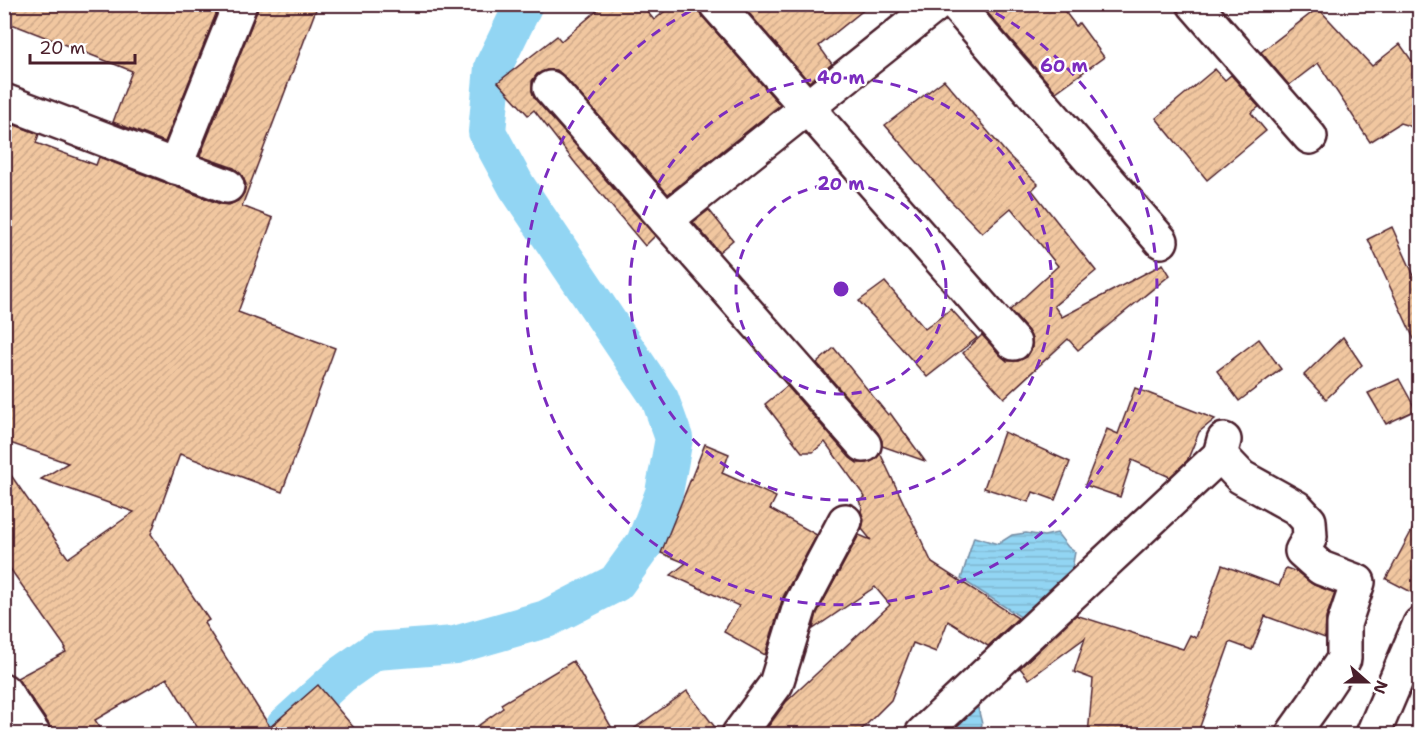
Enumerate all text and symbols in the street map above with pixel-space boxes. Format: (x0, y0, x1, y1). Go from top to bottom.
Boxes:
scale bar (30, 27, 135, 65)
text: 20 m (39, 36, 85, 60)
text: 60 m (1040, 54, 1088, 78)
text: 40 m (817, 66, 865, 90)
text: 20 m (817, 172, 865, 196)
centre of rings (831, 279, 851, 299)
north arrow (1337, 652, 1397, 712)
text: N (1368, 678, 1393, 697)

